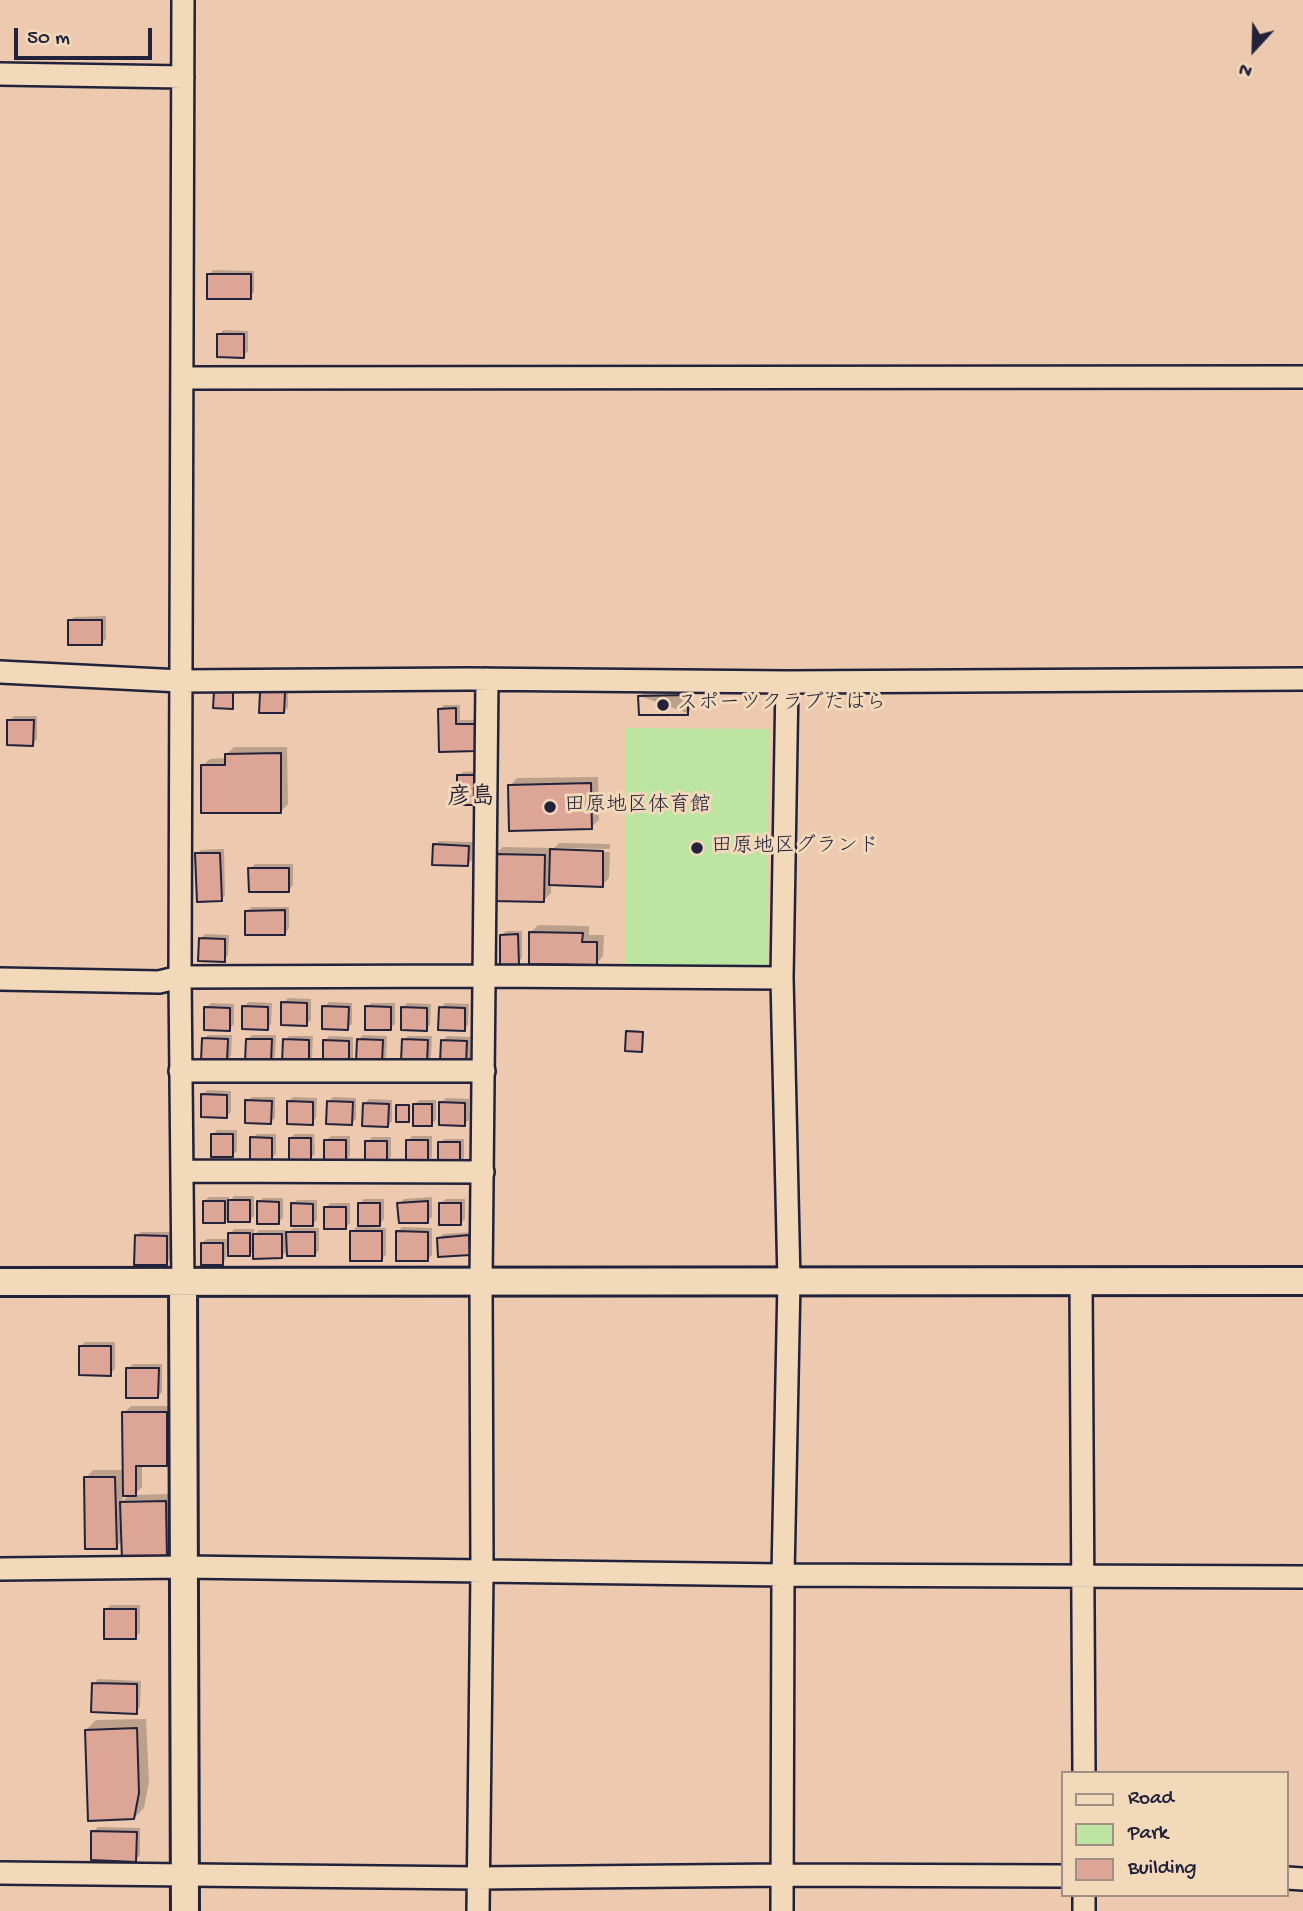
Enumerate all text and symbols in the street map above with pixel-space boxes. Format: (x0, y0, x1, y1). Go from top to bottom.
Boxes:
scale bar (18, 14, 156, 58)
north arrow (1219, 14, 1289, 84)
text: 50 m (27, 27, 70, 52)
text: N (1236, 56, 1256, 82)
place label: スポーツクラブたはら (677, 692, 887, 718)
marker: スポーツクラブたはら (655, 697, 671, 713)
district label: 彦島 (447, 785, 495, 813)
place label: 田原地区体育館 (564, 794, 711, 820)
marker: 田原地区体育館 (542, 799, 558, 815)
place label: 田原地区グランド (711, 835, 879, 861)
marker: 田原地区グランド (689, 840, 705, 856)
legend (1062, 1771, 1289, 1897)
text: Road (1128, 1787, 1174, 1812)
text: Park (1128, 1822, 1168, 1847)
text: Building (1128, 1857, 1197, 1882)

